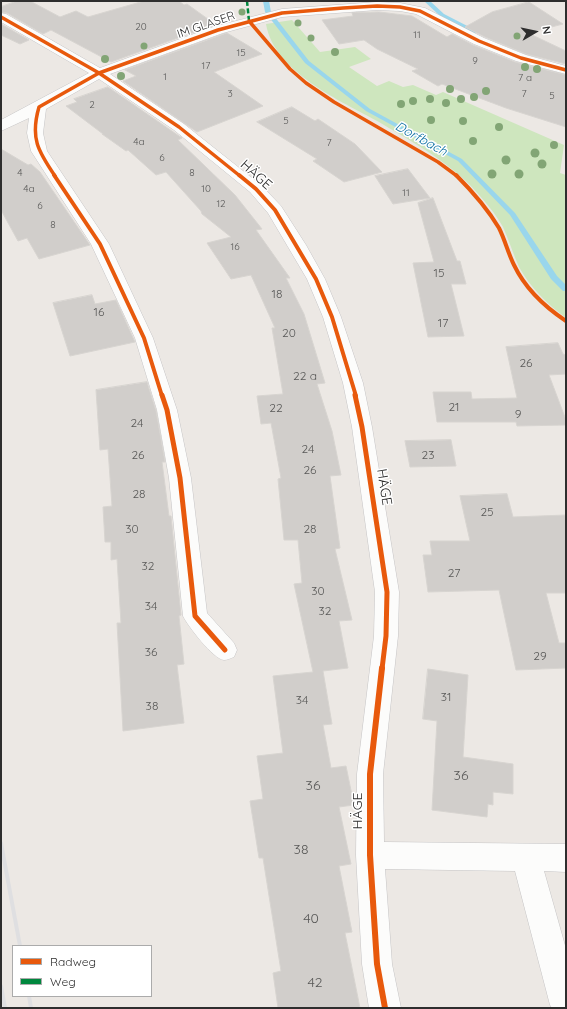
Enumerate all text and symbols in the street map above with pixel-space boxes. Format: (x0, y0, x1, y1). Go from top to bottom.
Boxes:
street label: IM GLASER (175, 8, 237, 42)
north arrow (515, 12, 555, 52)
house number: 20 (135, 21, 147, 33)
text: N (539, 25, 554, 35)
house number: 11 (413, 29, 421, 41)
house number: 15 (236, 47, 246, 59)
house number: 9 (472, 55, 478, 67)
house number: 17 (202, 60, 210, 72)
house number: 1 (163, 71, 167, 83)
house number: 7 a (518, 72, 532, 84)
house number: 3 (227, 88, 233, 100)
house number: 7 (521, 88, 527, 100)
house number: 5 (549, 90, 555, 102)
house number: 2 (89, 99, 95, 111)
house number: 5 (283, 115, 289, 127)
water label: Dorfbach (392, 118, 450, 160)
house number: 4a (133, 136, 145, 148)
house number: 7 (326, 137, 332, 149)
house number: 6 (159, 152, 165, 164)
street label: HÄGE (237, 156, 275, 194)
house number: 4 (17, 167, 23, 179)
house number: 8 (189, 167, 195, 179)
house number: 4a (23, 183, 35, 195)
house number: 10 (201, 183, 211, 195)
house number: 11 (402, 187, 410, 199)
house number: 12 (216, 198, 226, 210)
house number: 6 (37, 200, 43, 212)
house number: 8 (50, 219, 56, 231)
house number: 16 (230, 241, 240, 253)
house number: 15 (434, 266, 444, 280)
house number: 18 (272, 287, 282, 301)
house number: 16 (94, 305, 104, 319)
house number: 17 (438, 316, 448, 330)
house number: 20 (282, 326, 296, 340)
house number: 26 (519, 356, 533, 370)
house number: 22 a (293, 369, 317, 383)
house number: 21 (448, 400, 460, 414)
house number: 22 (269, 401, 283, 415)
house number: 9 (515, 407, 521, 421)
house number: 24 (131, 416, 143, 430)
house number: 24 (302, 442, 314, 456)
house number: 26 (131, 448, 145, 462)
house number: 23 (422, 448, 434, 462)
house number: 26 (303, 463, 317, 477)
street label: HÄGE (373, 468, 395, 506)
house number: 28 (132, 487, 146, 501)
house number: 25 (480, 505, 494, 519)
house number: 30 (125, 522, 139, 536)
house number: 28 (303, 522, 317, 536)
house number: 32 (142, 559, 154, 573)
house number: 27 (448, 566, 460, 580)
house number: 30 (311, 584, 325, 598)
house number: 34 (145, 599, 157, 613)
house number: 32 (319, 604, 331, 618)
house number: 36 (145, 645, 157, 659)
house number: 29 (533, 649, 547, 663)
house number: 31 (441, 690, 451, 704)
house number: 34 (296, 693, 308, 707)
house number: 38 (146, 699, 158, 713)
house number: 36 (454, 768, 468, 784)
house number: 36 (306, 778, 320, 794)
street label: HÄGE (350, 793, 366, 829)
house number: 38 (294, 842, 308, 858)
house number: 40 (303, 911, 319, 927)
legend (12, 945, 152, 997)
text: Radweg (50, 954, 96, 969)
text: Weg (50, 974, 76, 989)
house number: 42 (307, 975, 323, 991)

